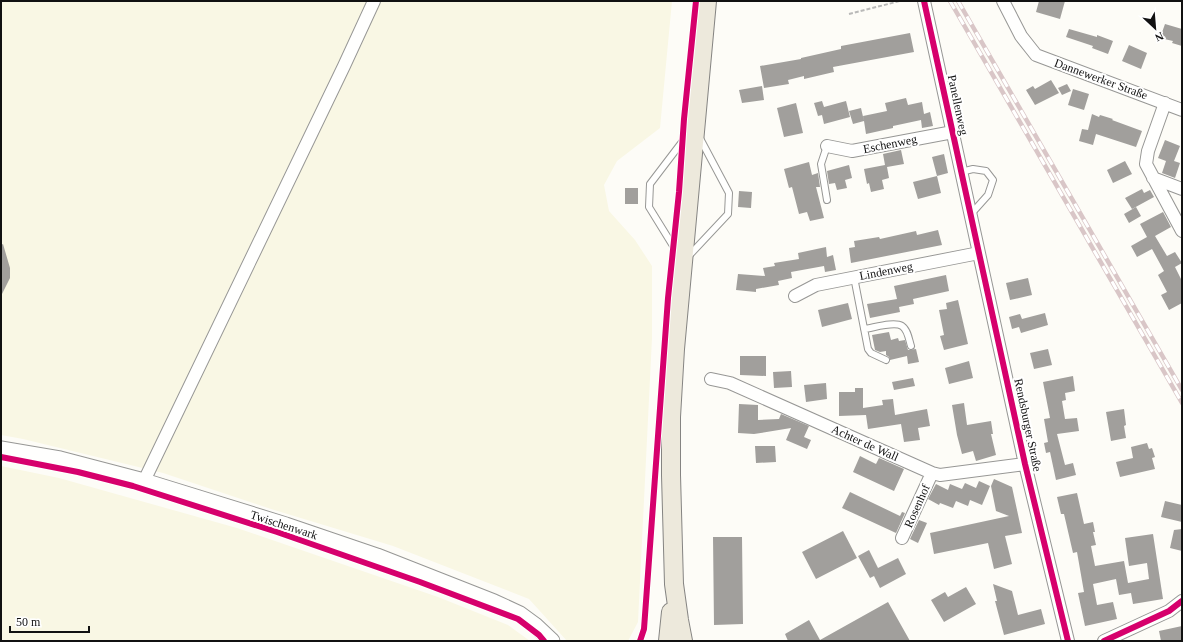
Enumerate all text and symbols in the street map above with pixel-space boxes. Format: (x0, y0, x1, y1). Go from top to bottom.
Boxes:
north arrow (1135, 8, 1175, 48)
text: N (1153, 30, 1166, 44)
street label: Dannewerker Straße (1052, 56, 1150, 102)
street label: Panellenweg (945, 74, 971, 136)
street label: Eschenweg (862, 132, 918, 156)
street label: Lindenweg (858, 259, 914, 283)
street label: Rendsburger Straße (1011, 377, 1045, 473)
street label: Achter de Wall (829, 422, 901, 464)
street label: Rosenhof (901, 482, 933, 530)
street label: Twischenwark (249, 508, 319, 542)
scale bar (10, 608, 89, 634)
text: 50 m (16, 615, 41, 629)

